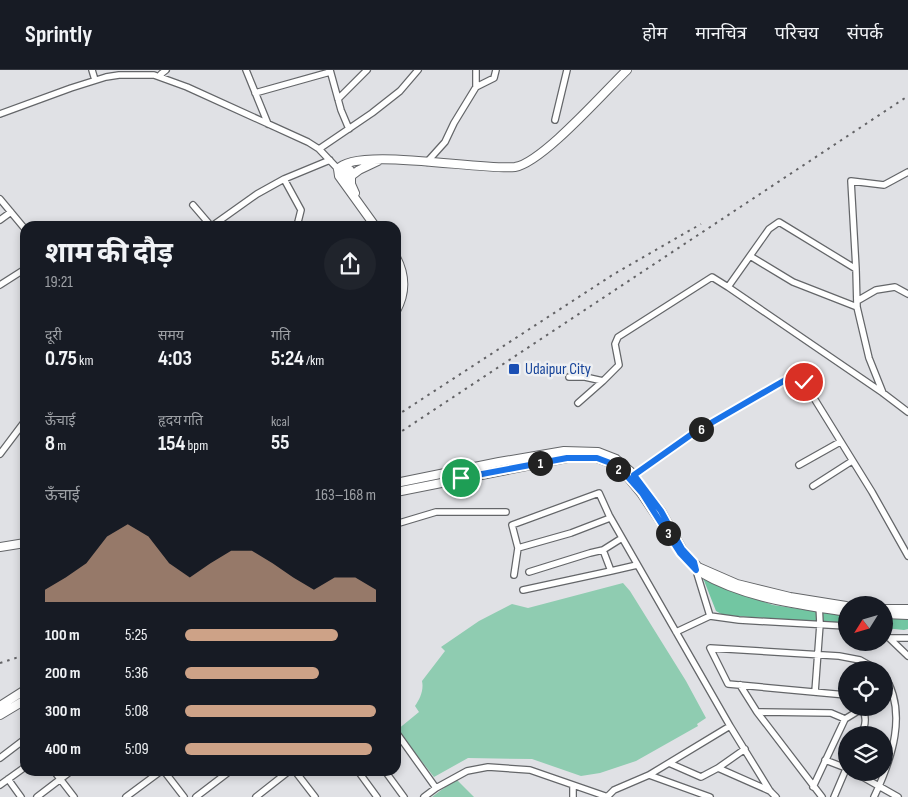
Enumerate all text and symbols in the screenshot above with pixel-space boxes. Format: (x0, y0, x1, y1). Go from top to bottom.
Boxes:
text: Sprintly (25, 20, 92, 49)
text: होम (642, 23, 667, 44)
text: मानचित्र (695, 23, 747, 44)
text: परिचय (775, 23, 819, 44)
text: संपर्क (847, 23, 883, 44)
text: शाम की दौड़ (45, 237, 173, 270)
button: share (324, 238, 376, 290)
text: 19:21 (45, 273, 73, 292)
text: दूरी (45, 327, 62, 344)
text: समय (158, 327, 184, 344)
text: गति (271, 327, 291, 344)
text: 0.75 (45, 346, 77, 371)
text: 4:03 (158, 346, 192, 371)
text: 5:24 (271, 346, 304, 371)
text: km (77, 352, 93, 369)
text: /km (304, 352, 324, 369)
place label: Udaipur City (525, 360, 591, 379)
pin (783, 361, 825, 403)
marker: Udaipur City (507, 362, 521, 376)
icon: check (790, 368, 818, 396)
text: ऊँचाई (45, 412, 75, 429)
text: हृदय गति (158, 412, 203, 429)
text: kcal (271, 413, 290, 430)
pin: 6 (688, 416, 714, 442)
text: 6 (698, 421, 705, 438)
text: 55 (271, 430, 289, 455)
text: 8 (45, 431, 55, 456)
text: 154 (158, 431, 185, 456)
text: m (55, 437, 66, 454)
text: bpm (185, 437, 208, 454)
pin: 1 (528, 450, 552, 476)
text: 1 (538, 455, 543, 472)
pin: 2 (606, 456, 630, 482)
pin (440, 457, 482, 499)
text: 2 (615, 461, 622, 478)
icon: arrive (447, 464, 475, 492)
text: ऊँचाई (45, 486, 80, 505)
text: 163–168 m (315, 486, 376, 505)
pin: 3 (656, 520, 680, 546)
text: 3 (665, 525, 672, 542)
north arrow (838, 596, 892, 651)
map controls (838, 596, 893, 781)
text: 100 m (45, 626, 80, 645)
text: 5:25 (125, 626, 147, 645)
button: locate (838, 661, 893, 716)
text: 200 m (45, 664, 80, 683)
text: 5:36 (125, 664, 148, 683)
text: 300 m (45, 702, 81, 721)
text: 5:08 (125, 702, 149, 721)
button: layers (838, 726, 893, 781)
text: 400 m (45, 740, 81, 759)
text: 5:09 (125, 740, 149, 759)

